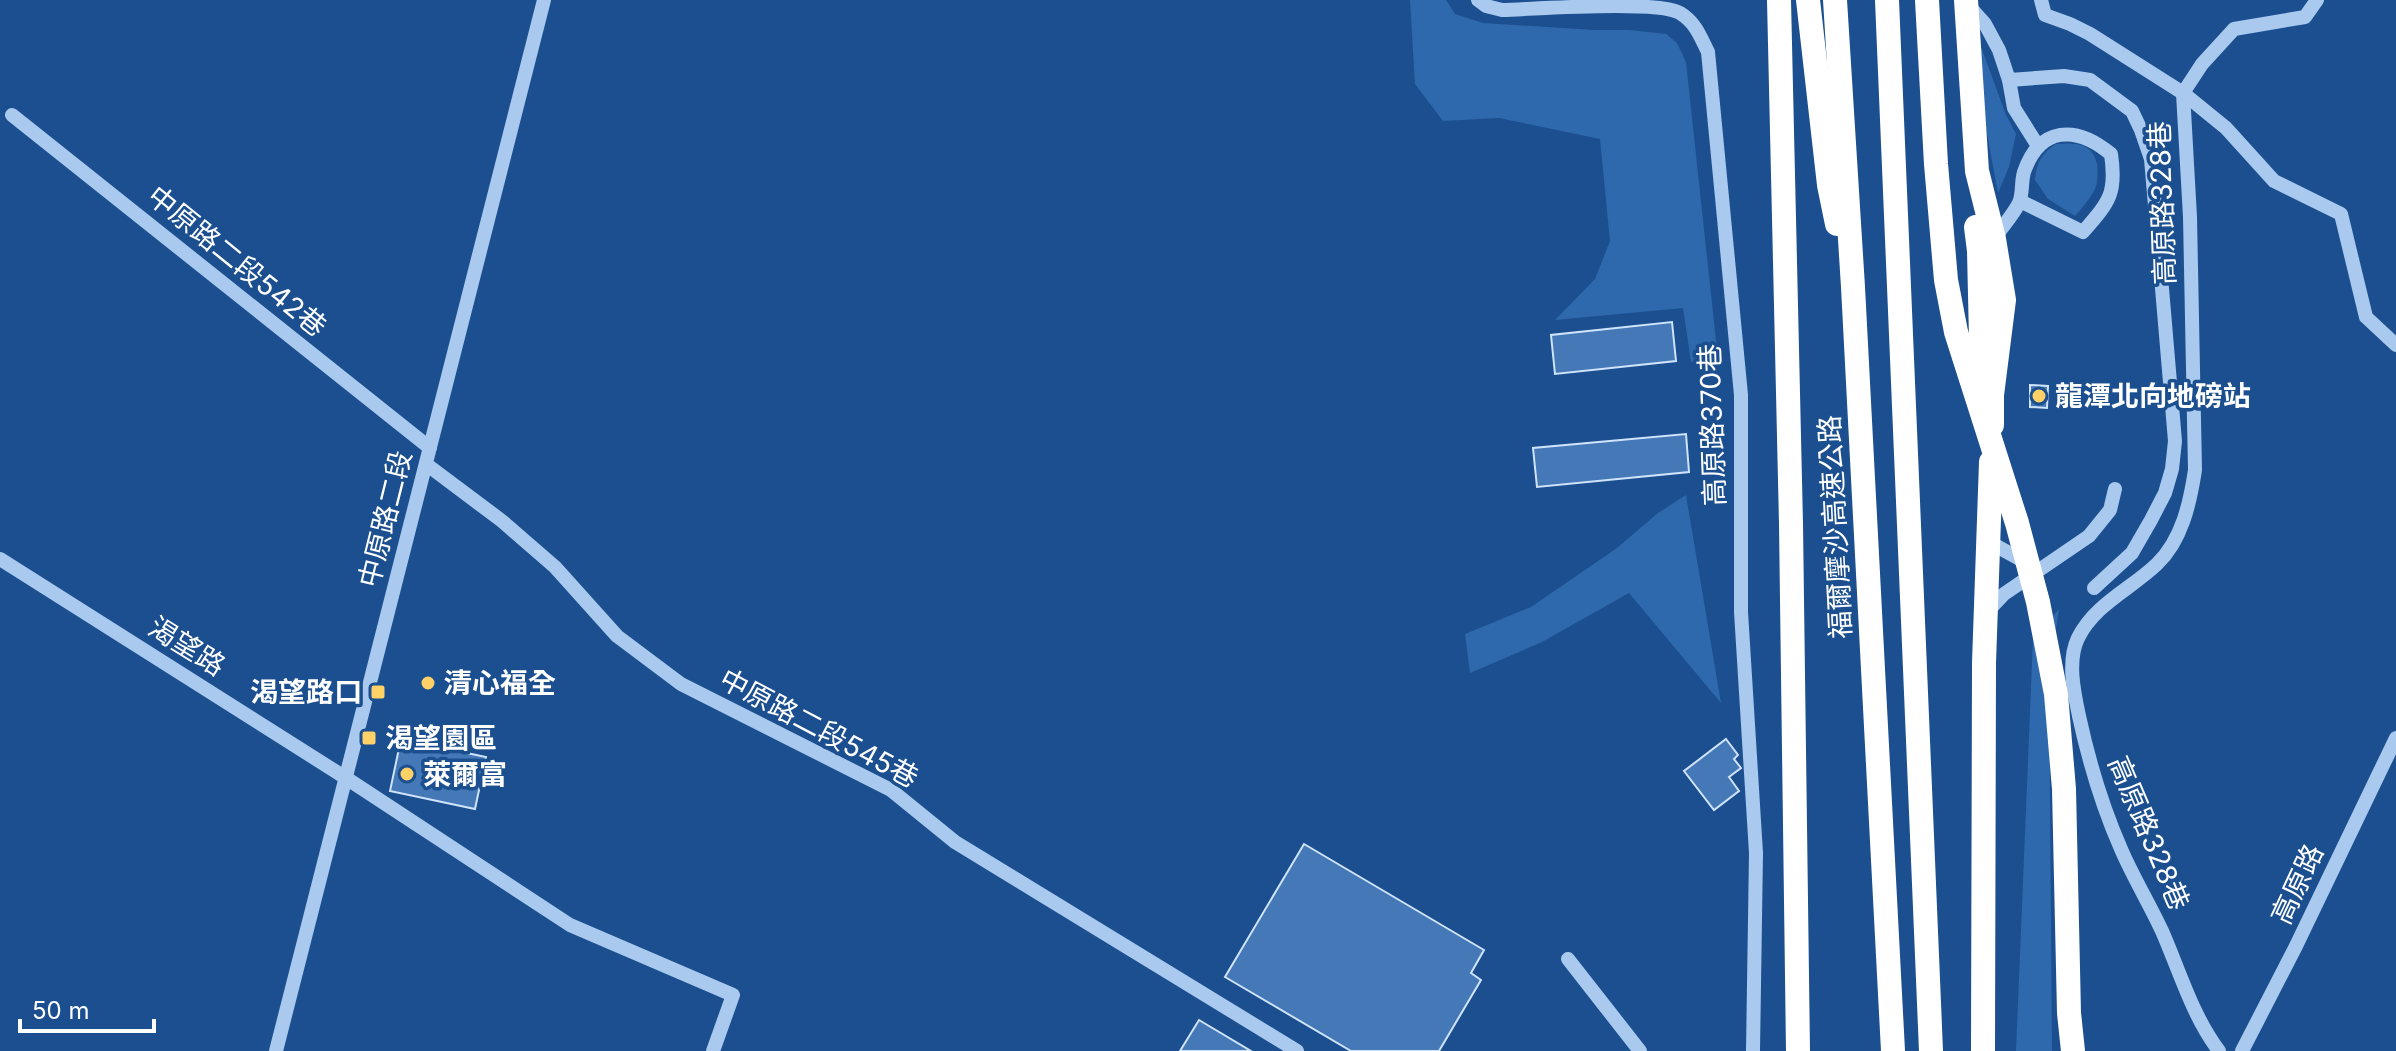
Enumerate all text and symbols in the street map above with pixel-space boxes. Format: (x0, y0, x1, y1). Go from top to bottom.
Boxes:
street label: 高原路328巷 (2142, 121, 2182, 285)
street label: 中原路二段542巷 (141, 179, 333, 343)
street label: 高原路370巷 (1692, 343, 1732, 507)
place label: 龍潭北向地磅站 (2055, 379, 2251, 413)
marker: 龍潭北向地磅站 (2030, 387, 2048, 405)
street label: 福爾摩沙高速公路 (1812, 414, 1858, 640)
street label: 中原路二段 (352, 447, 418, 591)
street label: 渴望路 (142, 609, 232, 683)
street label: 中原路二段545巷 (714, 661, 924, 795)
place label: 清心福全 (444, 666, 556, 700)
marker: 清心福全 (419, 674, 437, 692)
place label: 渴望路口 (250, 675, 362, 709)
marker: 渴望路口 (369, 683, 387, 701)
place label: 渴望園區 (385, 721, 497, 755)
marker: 渴望園區 (360, 729, 378, 747)
street label: 高原路328巷 (2101, 751, 2197, 915)
place label: 萊爾富 (423, 757, 507, 791)
marker: 萊爾富 (398, 765, 416, 783)
street label: 高原路 (2264, 839, 2330, 929)
scale bar (20, 983, 154, 1033)
text: 50 m (32, 996, 90, 1025)

